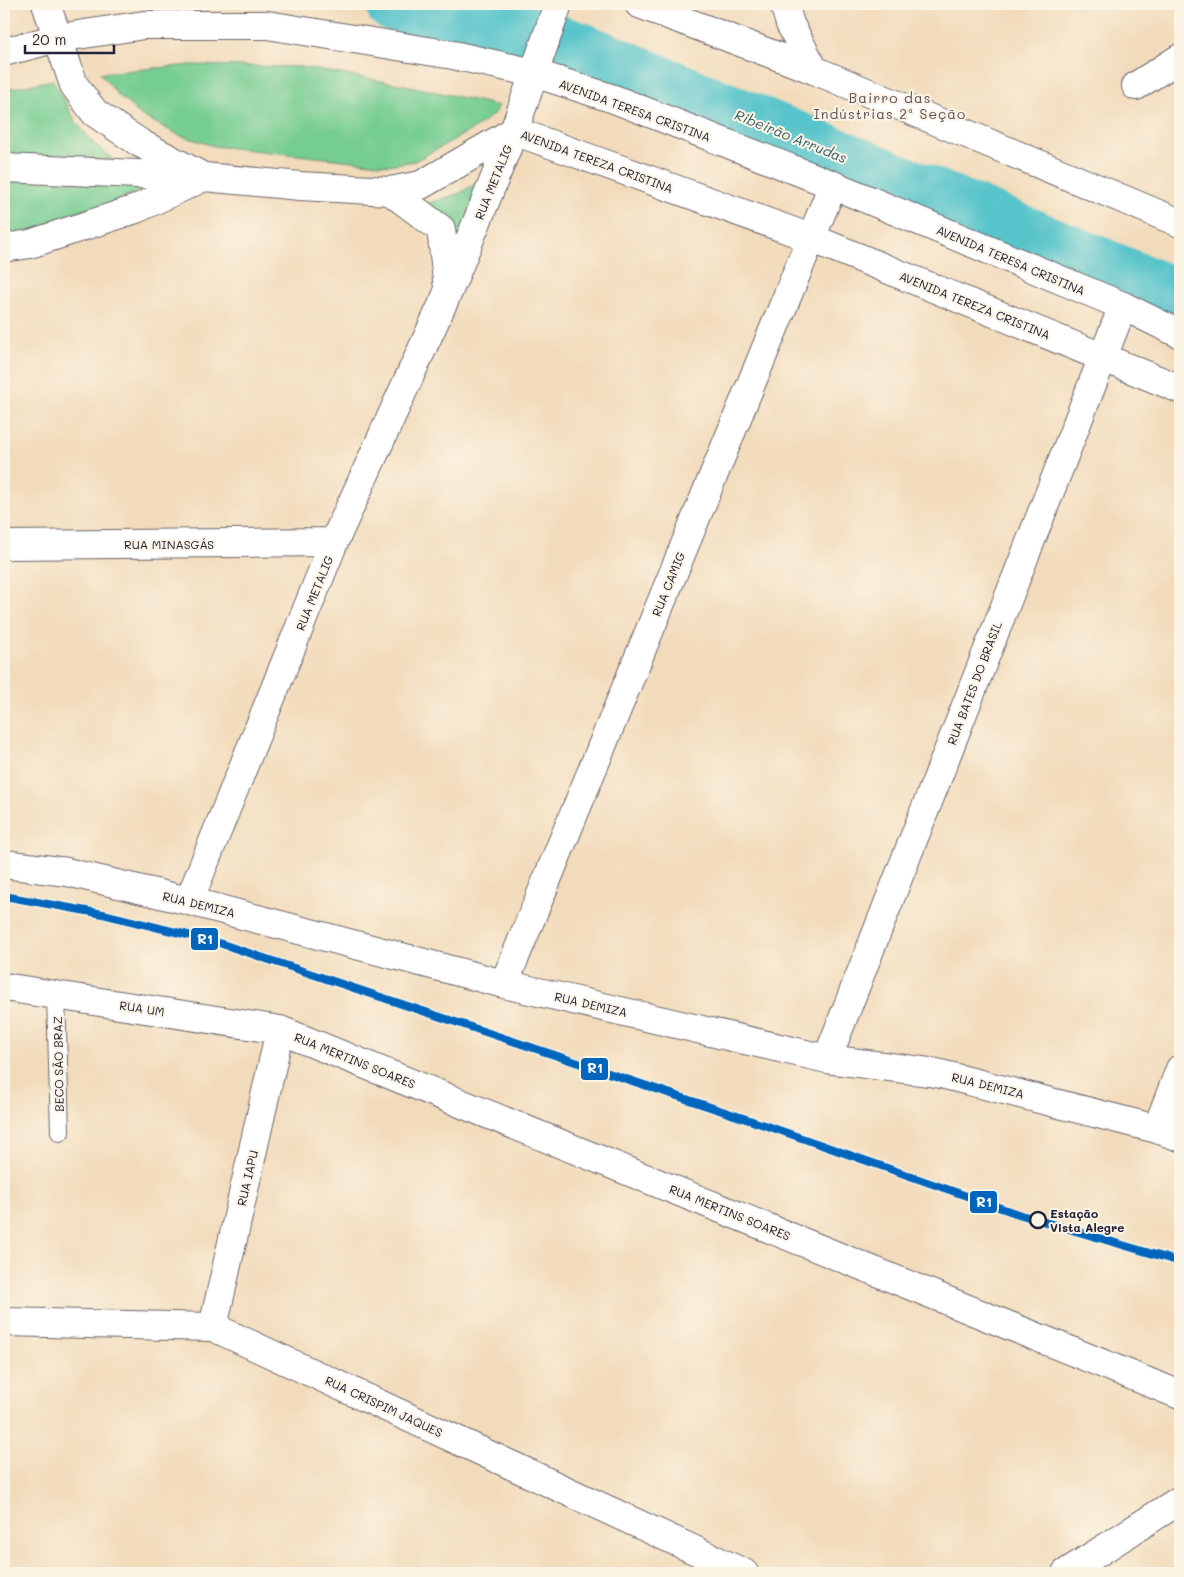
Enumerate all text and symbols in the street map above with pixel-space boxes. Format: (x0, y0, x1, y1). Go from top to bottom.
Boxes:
scale bar (25, 22, 114, 54)
text: 20 m (32, 29, 66, 49)
street label: AVENIDA TERESA CRISTINA (557, 75, 713, 145)
district label: Bairro das Indústrias 2ª Seção (814, 88, 966, 123)
water label: Ribeirão Arrudas (732, 105, 850, 167)
street label: AVENIDA TEREZA CRISTINA (518, 126, 676, 196)
street label: RUA METALIG (471, 142, 515, 222)
street label: AVENIDA TERESA CRISTINA (934, 221, 1088, 299)
street label: AVENIDA TEREZA CRISTINA (897, 267, 1053, 343)
street label: RUA MINASGÁS (124, 536, 214, 552)
street label: RUA CAMIG (648, 549, 688, 619)
street label: RUA METALIG (292, 553, 336, 633)
street label: RUA BATES DO BRASIL (943, 618, 1005, 747)
street label: RUA DEMIZA (161, 887, 237, 921)
line badge: R1 (190, 927, 219, 951)
text: R1 (197, 929, 213, 948)
street label: RUA DEMIZA (553, 988, 629, 1020)
street label: RUA UM (118, 997, 166, 1019)
street label: BECO SÃO BRAZ (49, 1016, 67, 1112)
street label: RUA MERTINS SOARES (292, 1028, 418, 1092)
line badge: R1 (580, 1057, 609, 1081)
text: R1 (587, 1058, 603, 1077)
street label: RUA DEMIZA (950, 1068, 1026, 1102)
street label: RUA IAPU (233, 1149, 261, 1207)
street label: RUA MERTINS SOARES (667, 1180, 793, 1244)
line badge: R1 (969, 1190, 998, 1214)
text: R1 (976, 1192, 992, 1211)
place label: Estação Vista Alegre (1050, 1205, 1124, 1235)
marker: Estação Vista Alegre (1029, 1211, 1047, 1229)
street label: RUA CRISPIM JAQUES (323, 1372, 446, 1440)

